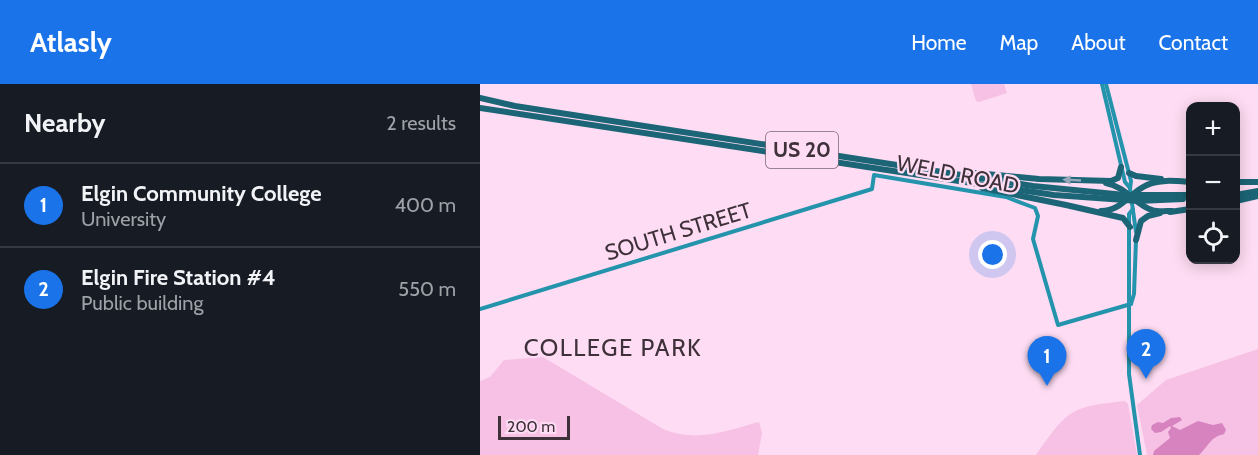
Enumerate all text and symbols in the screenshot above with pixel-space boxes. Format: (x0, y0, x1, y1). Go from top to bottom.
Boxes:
text: Atlasly (30, 25, 112, 59)
text: Home (911, 30, 967, 55)
text: Map (1000, 30, 1038, 55)
text: About (1071, 30, 1125, 55)
text: Contact (1158, 30, 1228, 55)
map controls (1186, 102, 1240, 264)
button: + (1186, 102, 1240, 156)
text: Nearby (24, 107, 105, 139)
text: 2 results (386, 111, 456, 135)
road number: US 20 (766, 132, 838, 168)
street label: WELD ROAD (894, 149, 1022, 200)
button: − (1186, 156, 1240, 210)
one-way arrow (1062, 176, 1081, 185)
text: Elgin Community College (81, 180, 322, 207)
text: 1 (40, 193, 47, 217)
text: 400 m (394, 193, 456, 217)
street label: SOUTH STREET (602, 196, 755, 267)
text: University (81, 207, 166, 231)
button: locate (1186, 210, 1240, 264)
your location (978, 240, 1007, 269)
text: Elgin Fire Station #4 (81, 264, 276, 291)
text: 2 (38, 277, 49, 301)
text: 550 m (398, 277, 456, 301)
text: Public building (81, 291, 203, 315)
pin: 2 (1126, 330, 1166, 379)
district label: COLLEGE PARK (524, 333, 702, 362)
pin: 1 (1028, 336, 1066, 386)
scale bar (498, 413, 570, 440)
text: 200 m (507, 417, 555, 436)

